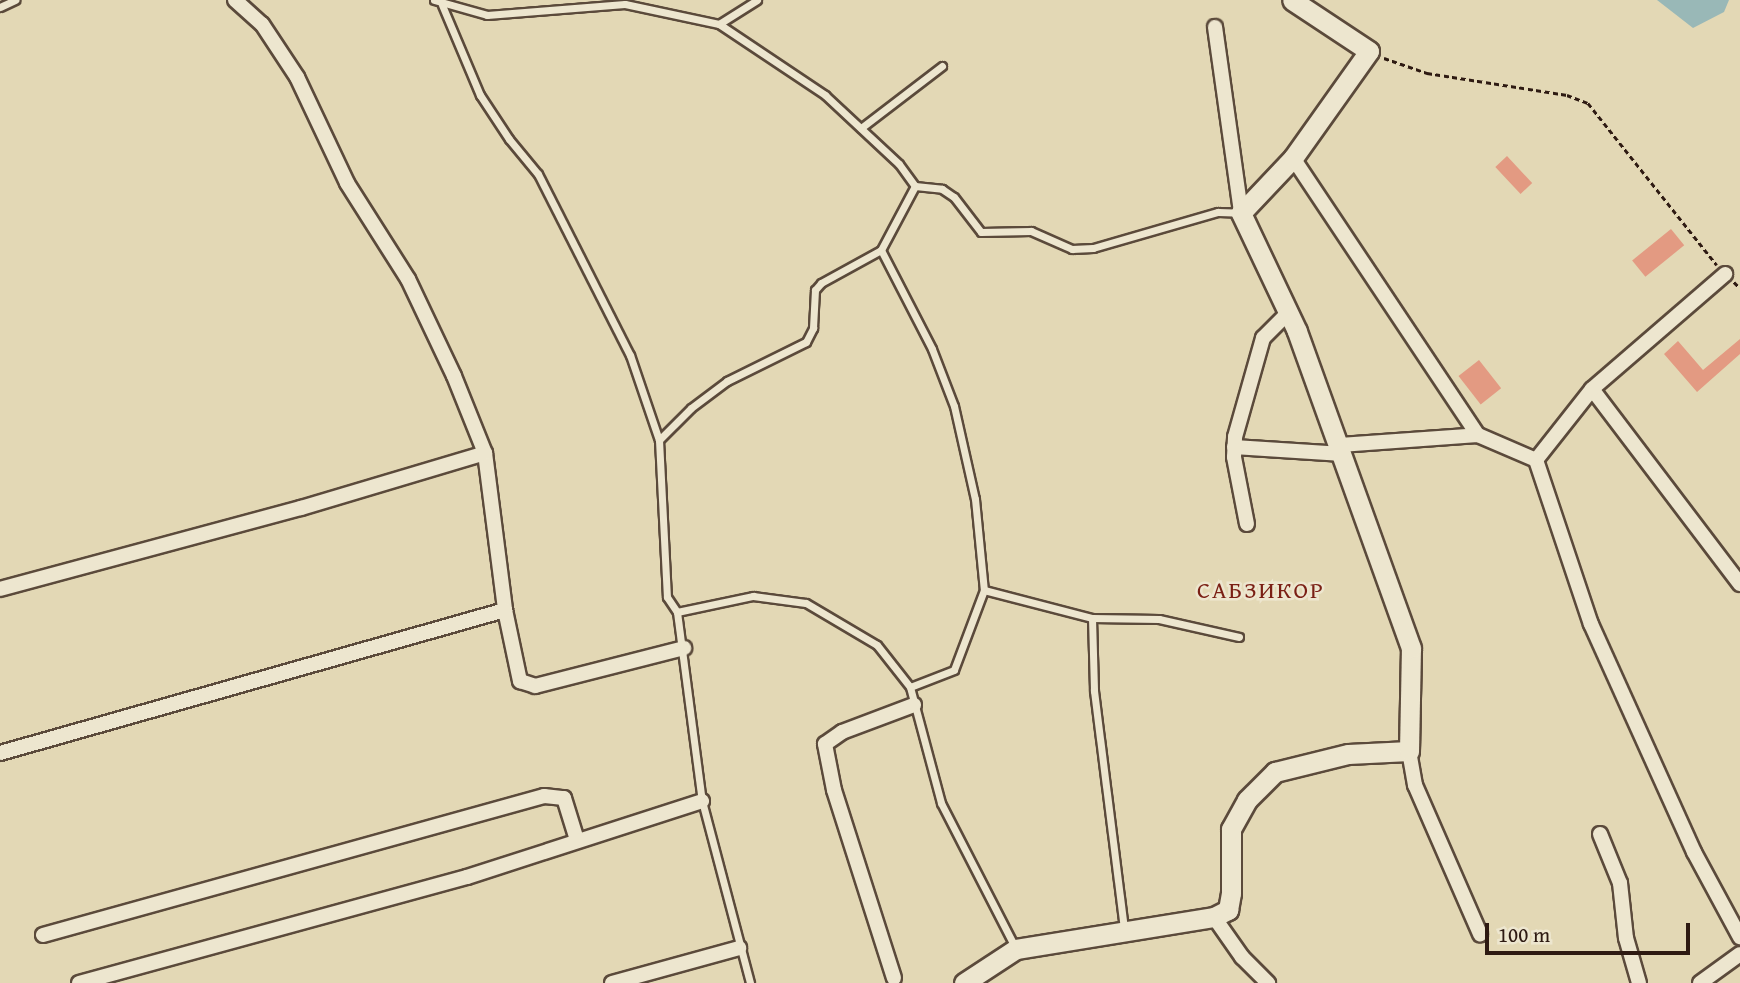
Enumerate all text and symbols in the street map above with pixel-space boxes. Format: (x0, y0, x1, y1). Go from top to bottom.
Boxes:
district label: САБЗИКОР (1198, 576, 1324, 604)
scale bar (1488, 909, 1693, 953)
text: 100 m (1498, 919, 1550, 950)

